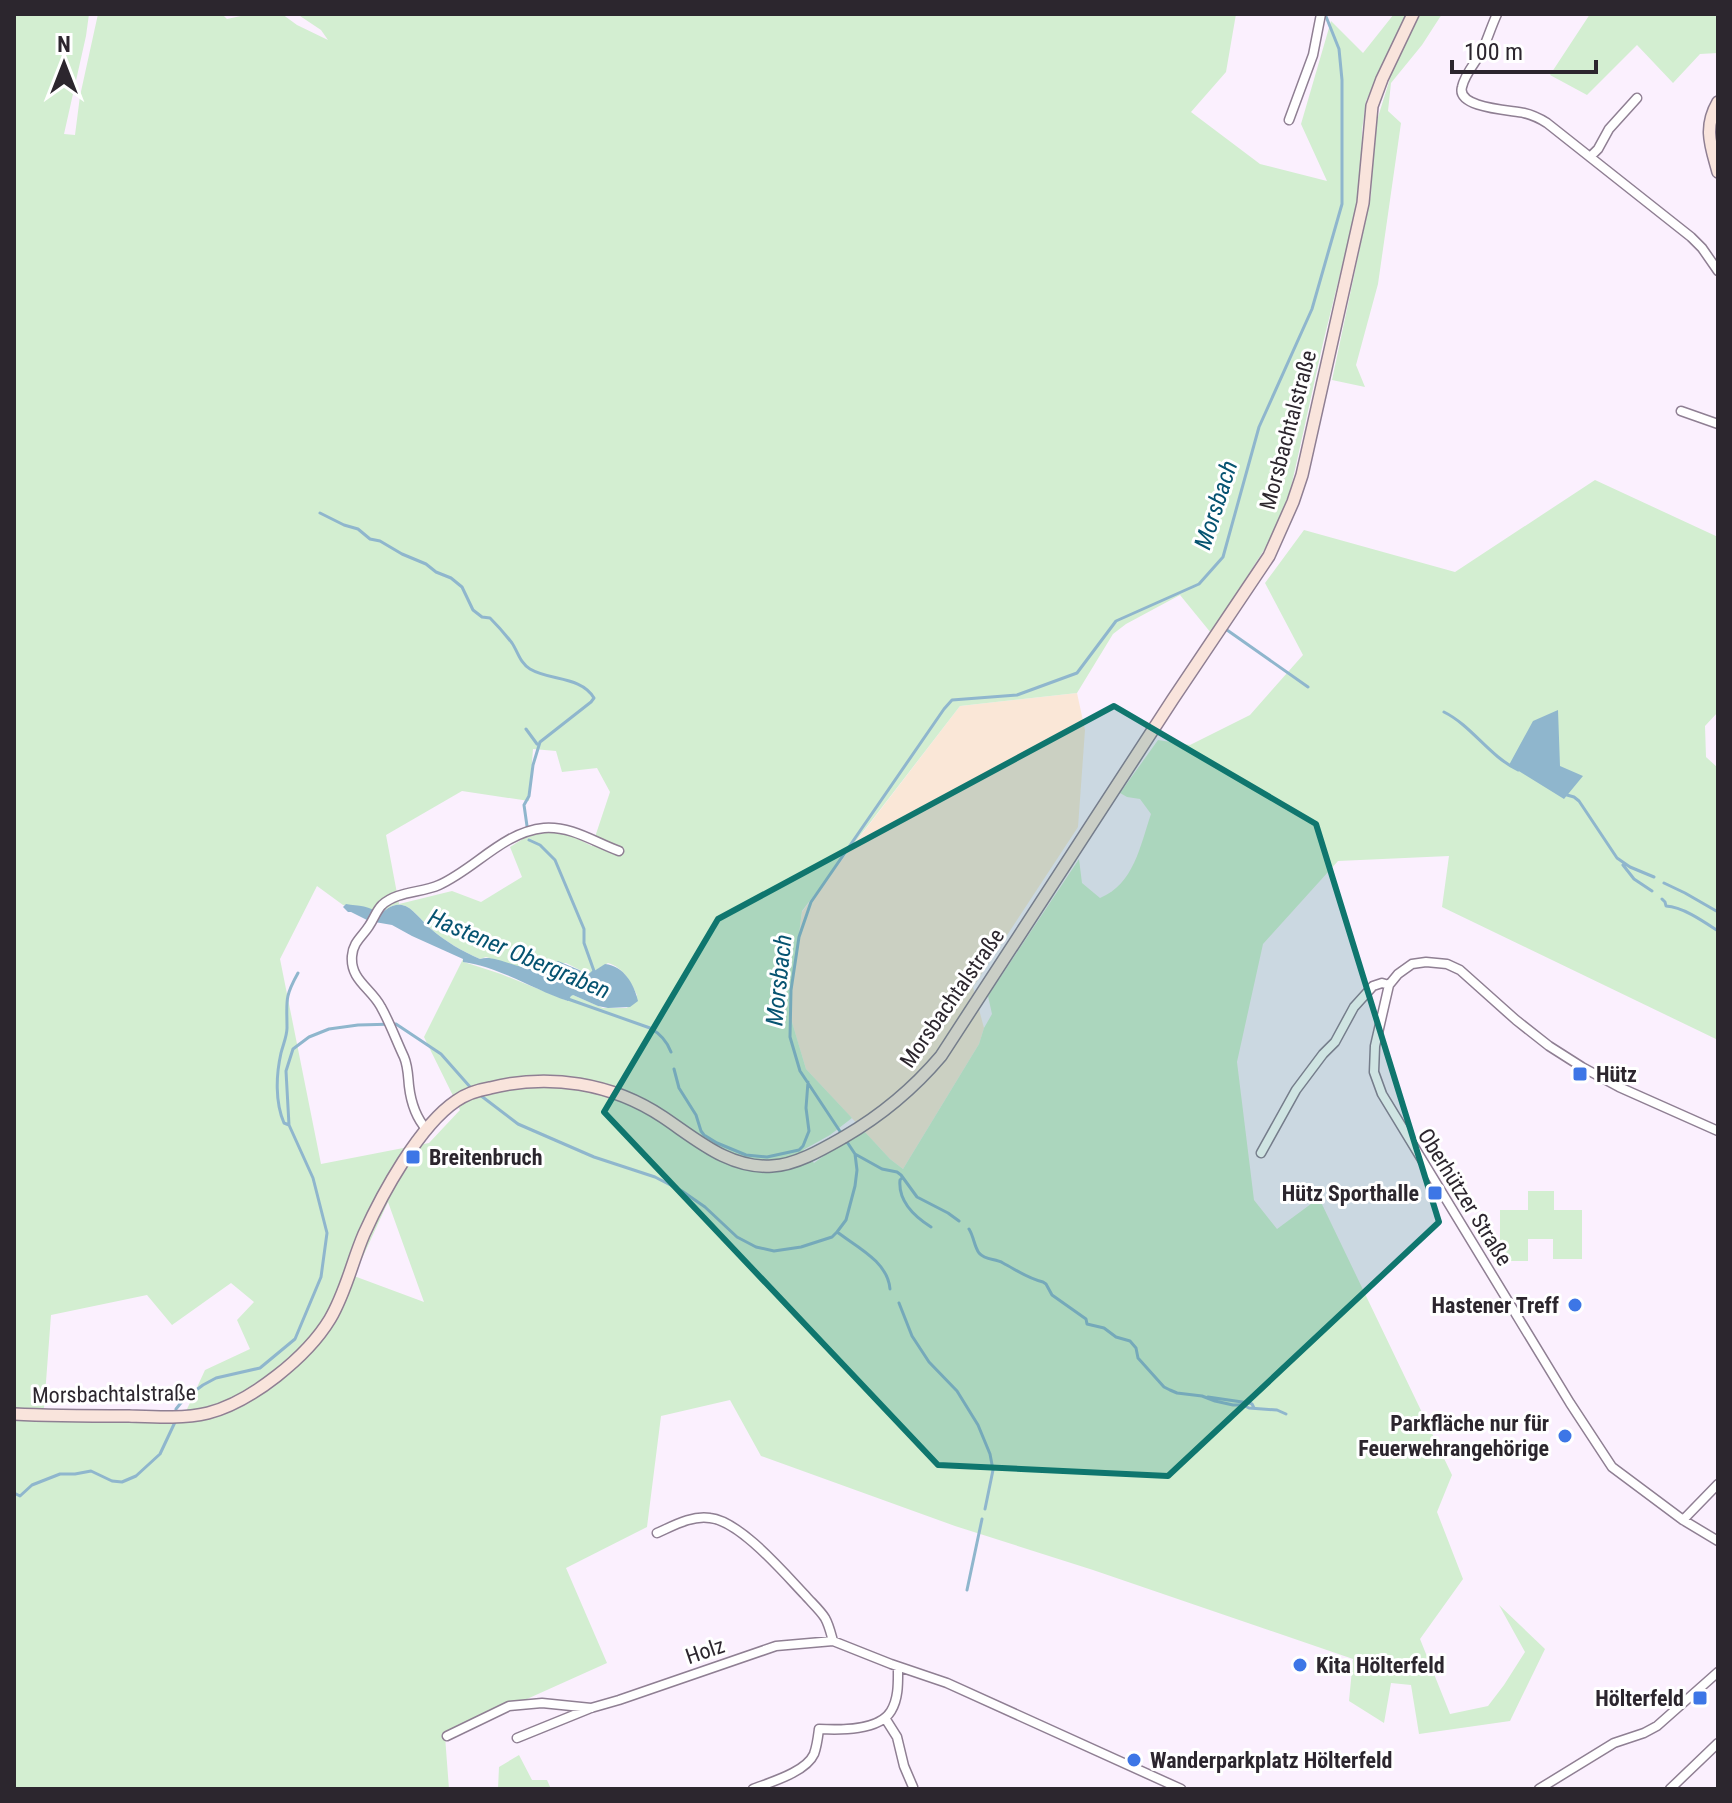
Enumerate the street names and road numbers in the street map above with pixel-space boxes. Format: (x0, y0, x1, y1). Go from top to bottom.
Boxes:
street label: Morsbachtalstraße (1255, 348, 1321, 512)
street label: Morsbachtalstraße (895, 924, 1009, 1072)
street label: Oberhützer Straße (1413, 1124, 1517, 1270)
street label: Morsbachtalstraße (32, 1380, 196, 1408)
street label: Holz (682, 1633, 728, 1669)

